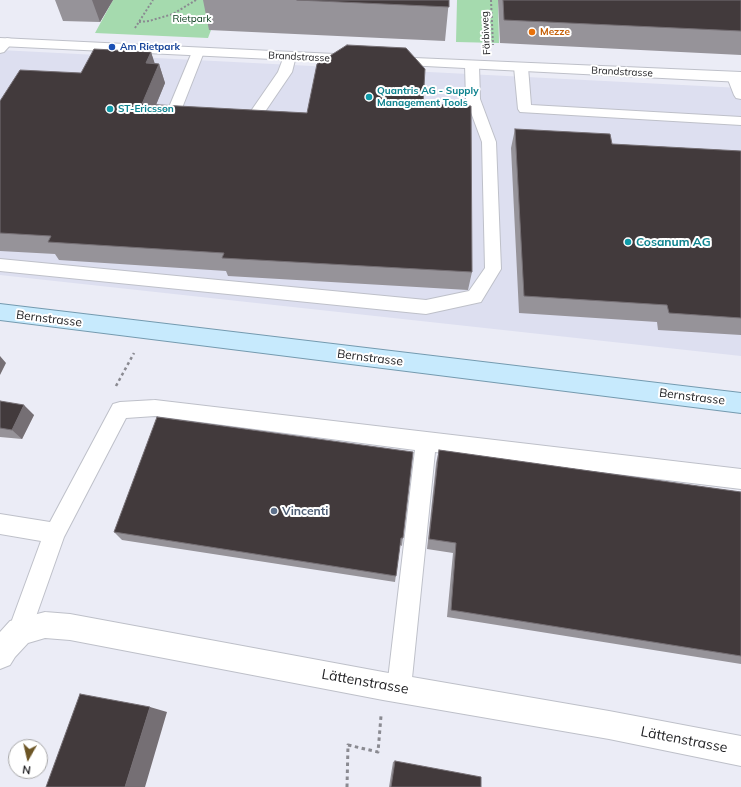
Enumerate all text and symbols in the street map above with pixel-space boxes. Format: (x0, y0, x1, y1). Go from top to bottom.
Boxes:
street label: Färbiweg (479, 11, 493, 55)
park label: Rietpark (172, 13, 212, 25)
place label: Mezze (540, 26, 570, 38)
marker: Mezze (527, 27, 537, 37)
place label: Am Rietpark (120, 41, 180, 53)
marker: Am Rietpark (107, 42, 117, 52)
street label: Brandstrasse (268, 49, 330, 65)
street label: Brandstrasse (591, 64, 653, 80)
place label: Quantris AG - Supply Management Tools (377, 85, 479, 108)
marker: Quantris AG - Supply Management Tools (364, 92, 374, 102)
place label: ST-Ericsson (118, 103, 174, 115)
marker: ST-Ericsson (105, 104, 115, 114)
place label: Cosanum AG (636, 235, 711, 249)
marker: Cosanum AG (623, 237, 633, 247)
street label: Bernstrasse (15, 308, 83, 330)
street label: Bernstrasse (336, 347, 404, 369)
street label: Bernstrasse (658, 386, 726, 408)
place label: Vincenti (282, 504, 328, 518)
marker: Vincenti (269, 506, 279, 516)
street label: Lättenstrasse (320, 666, 410, 698)
street label: Lättenstrasse (639, 723, 729, 757)
north arrow (8, 739, 48, 779)
text: N (21, 762, 32, 777)

